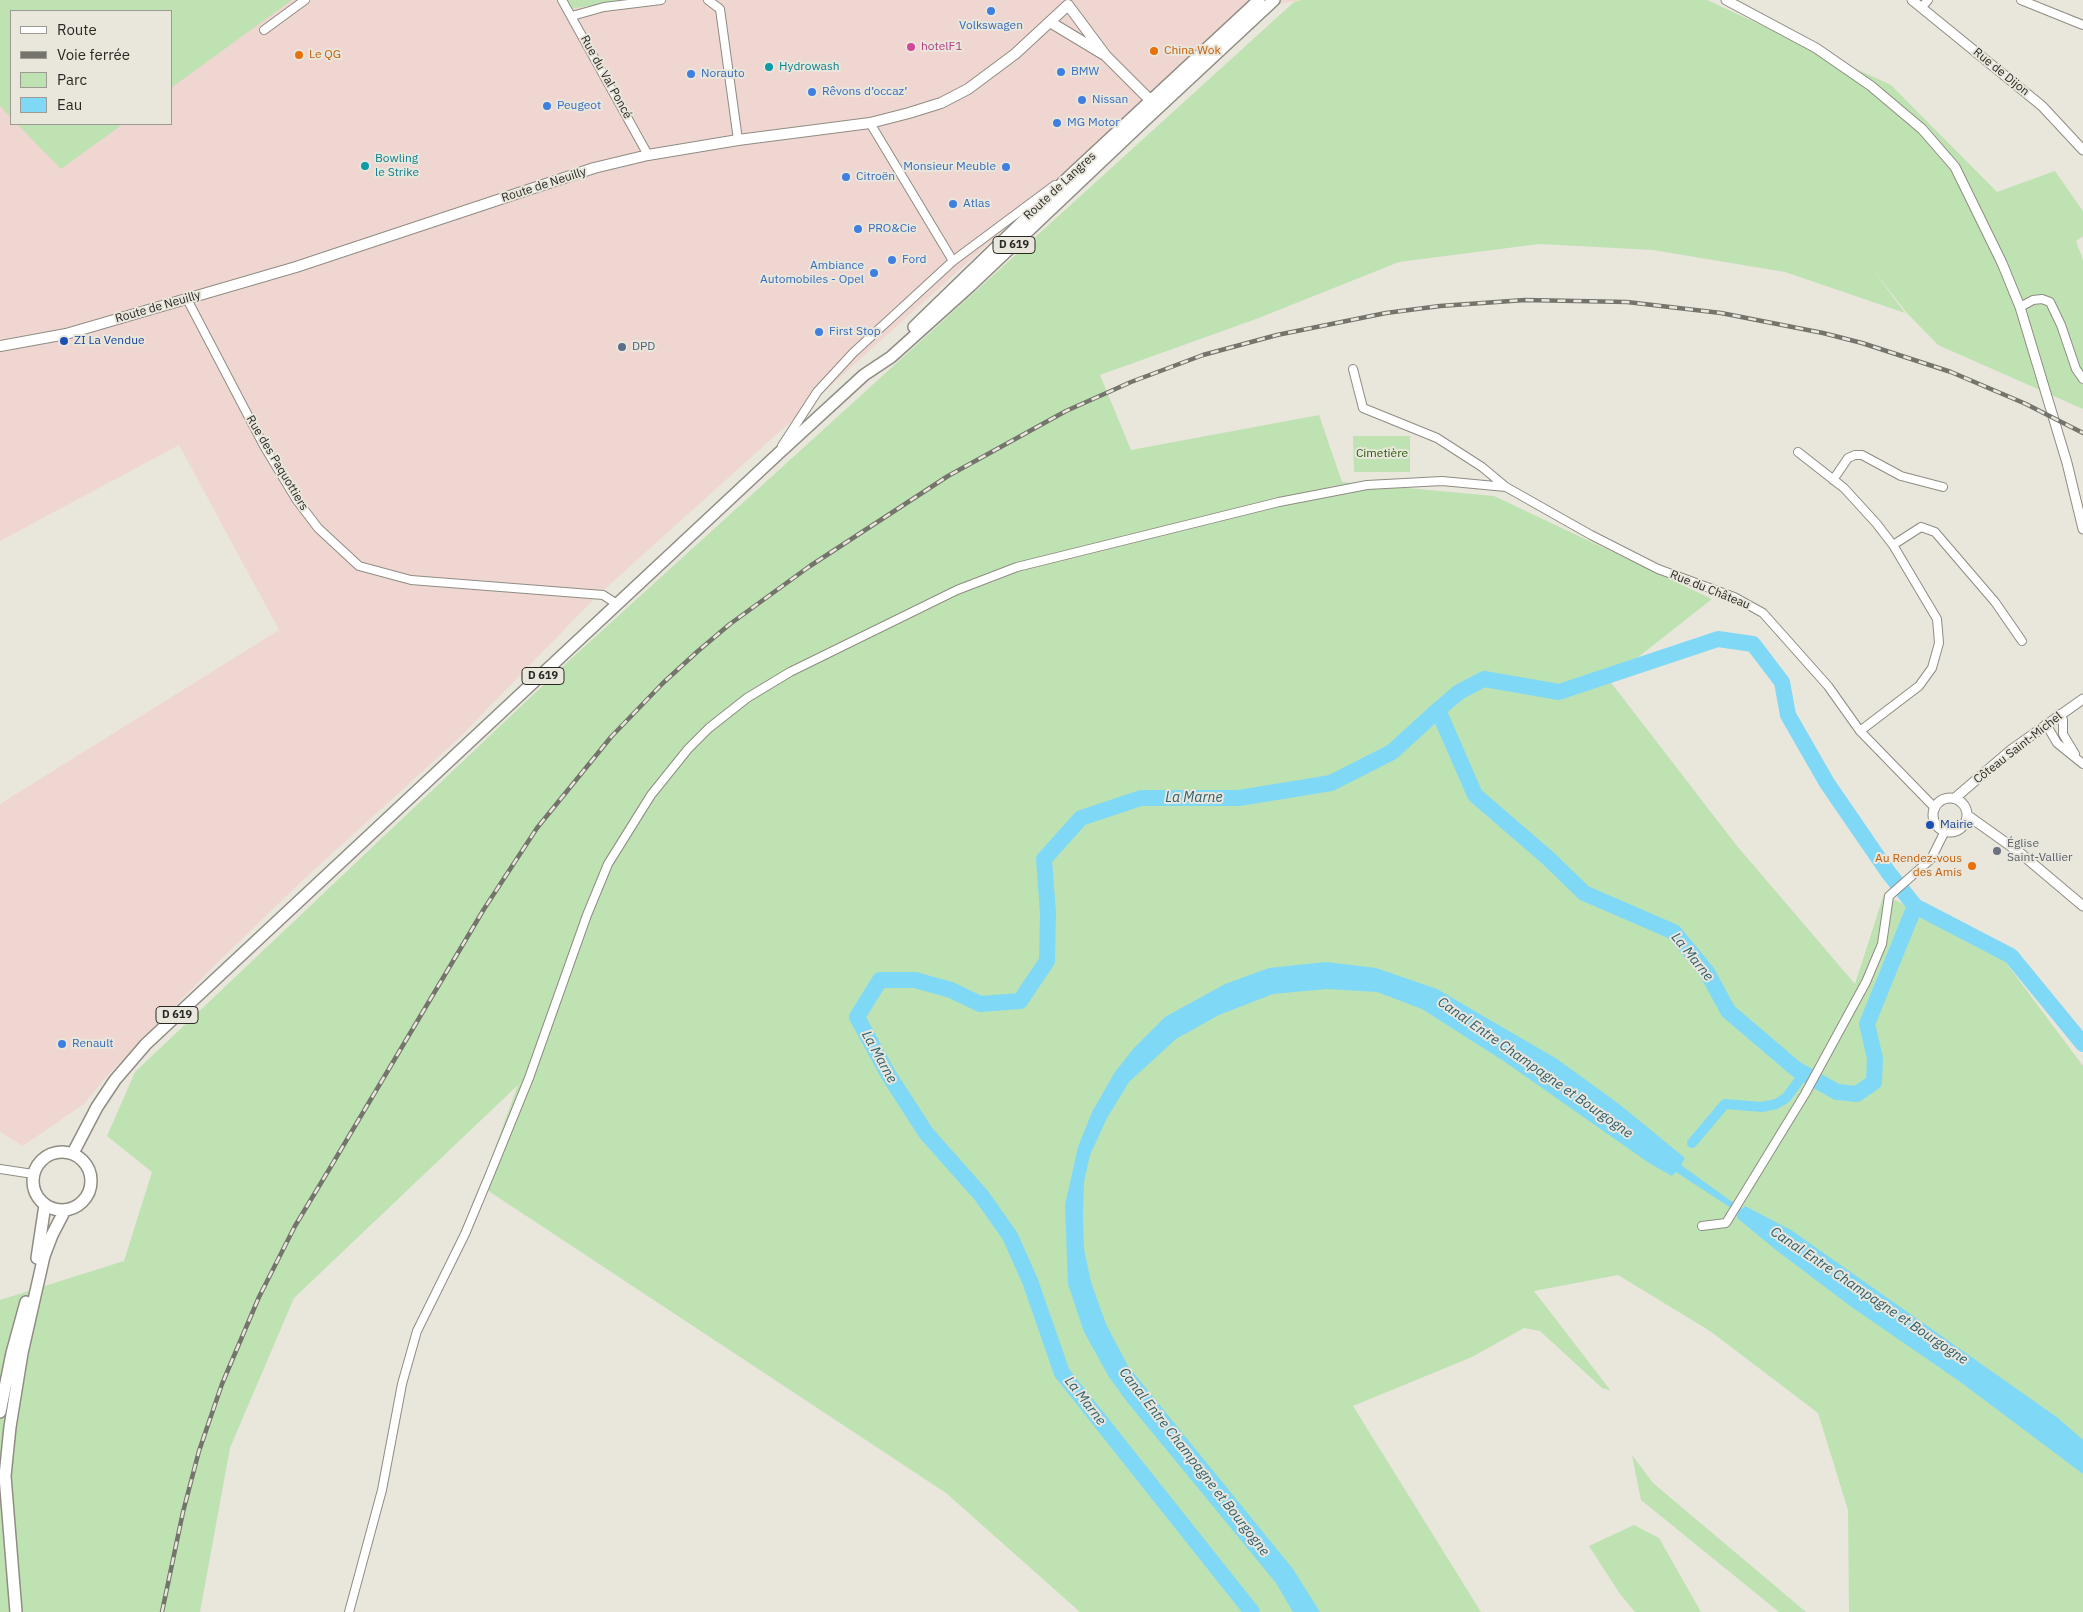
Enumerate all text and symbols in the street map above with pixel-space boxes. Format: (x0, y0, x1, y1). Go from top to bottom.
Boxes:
marker: Volkswagen (985, 5, 997, 17)
legend (10, 10, 172, 125)
place label: Volkswagen (959, 19, 1023, 33)
text: Route (57, 20, 97, 39)
street label: Rue du Val Poncé (577, 33, 635, 121)
place label: hotelF1 (921, 40, 962, 54)
marker: hotelF1 (905, 41, 917, 53)
place label: China Wok (1164, 44, 1221, 58)
text: Voie ferrée (57, 45, 130, 64)
marker: China Wok (1148, 45, 1160, 57)
street label: Rue de Dijon (1970, 45, 2032, 99)
place label: Le QG (309, 48, 341, 62)
marker: Le QG (293, 49, 305, 61)
place label: Hydrowash (779, 60, 840, 74)
marker: Hydrowash (763, 61, 775, 73)
place label: BMW (1071, 65, 1099, 79)
marker: BMW (1055, 66, 1067, 78)
place label: Norauto (701, 67, 745, 81)
marker: Norauto (685, 68, 697, 80)
text: Parc (57, 70, 87, 89)
place label: Rêvons d’occaz’ (822, 85, 908, 99)
marker: Rêvons d’occaz’ (806, 86, 818, 98)
place label: Nissan (1092, 93, 1128, 107)
marker: Nissan (1076, 94, 1088, 106)
text: Eau (57, 95, 82, 114)
place label: Peugeot (557, 99, 601, 113)
marker: Peugeot (541, 100, 553, 112)
place label: MG Motor (1067, 116, 1120, 130)
marker: MG Motor (1051, 117, 1063, 129)
street label: Route de Langres (1021, 149, 1099, 223)
place label: Bowling le Strike (375, 152, 419, 180)
marker: Bowling le Strike (359, 160, 371, 172)
place label: Monsieur Meuble (903, 160, 996, 174)
marker: Monsieur Meuble (1000, 161, 1012, 173)
street label: Route de Neuilly (500, 165, 588, 205)
place label: Citroën (856, 170, 895, 184)
marker: Citroën (840, 171, 852, 183)
place label: Atlas (963, 197, 990, 211)
marker: Atlas (947, 198, 959, 210)
place label: PRO&Cie (868, 222, 917, 236)
marker: PRO&Cie (852, 223, 864, 235)
road number: D 619 (993, 236, 1035, 254)
place label: Ford (902, 253, 926, 267)
marker: Ford (886, 254, 898, 266)
place label: Ambiance Automobiles - Opel (760, 259, 864, 287)
marker: Ambiance Automobiles - Opel (868, 267, 880, 279)
street label: Route de Neuilly (114, 288, 202, 326)
place label: First Stop (829, 325, 881, 339)
marker: First Stop (813, 326, 825, 338)
place label: ZI La Vendue (74, 334, 145, 348)
marker: ZI La Vendue (58, 335, 70, 347)
place label: DPD (632, 340, 655, 354)
marker: DPD (616, 341, 628, 353)
street label: Rue des Paquottiers (243, 413, 311, 513)
park label: Cimetière (1356, 447, 1408, 461)
street label: Rue du Château (1668, 567, 1752, 613)
road number: D 619 (522, 668, 564, 684)
street label: Côteau Saint-Michel (1971, 709, 2065, 787)
water label: La Marne (1165, 790, 1223, 806)
place label: Mairie (1940, 818, 1973, 832)
marker: Mairie (1924, 819, 1936, 831)
place label: Église Saint-Vallier (2007, 837, 2072, 865)
marker: Église Saint-Vallier (1991, 845, 2003, 857)
place label: Au Rendez-vous des Amis (1875, 852, 1962, 880)
marker: Au Rendez-vous des Amis (1966, 860, 1978, 872)
water label: La Marne (1667, 929, 1717, 985)
water label: Canal Entre Champagne et Bourgogne (1434, 994, 1636, 1142)
road number: D 619 (156, 1006, 198, 1024)
water label: La Marne (858, 1028, 900, 1086)
place label: Renault (72, 1037, 114, 1051)
marker: Renault (56, 1038, 68, 1050)
water label: Canal Entre Champagne et Bourgogne (1767, 1224, 1971, 1368)
water label: Canal Entre Champagne et Bourgogne (1115, 1365, 1273, 1559)
water label: La Marne (1061, 1373, 1109, 1429)

